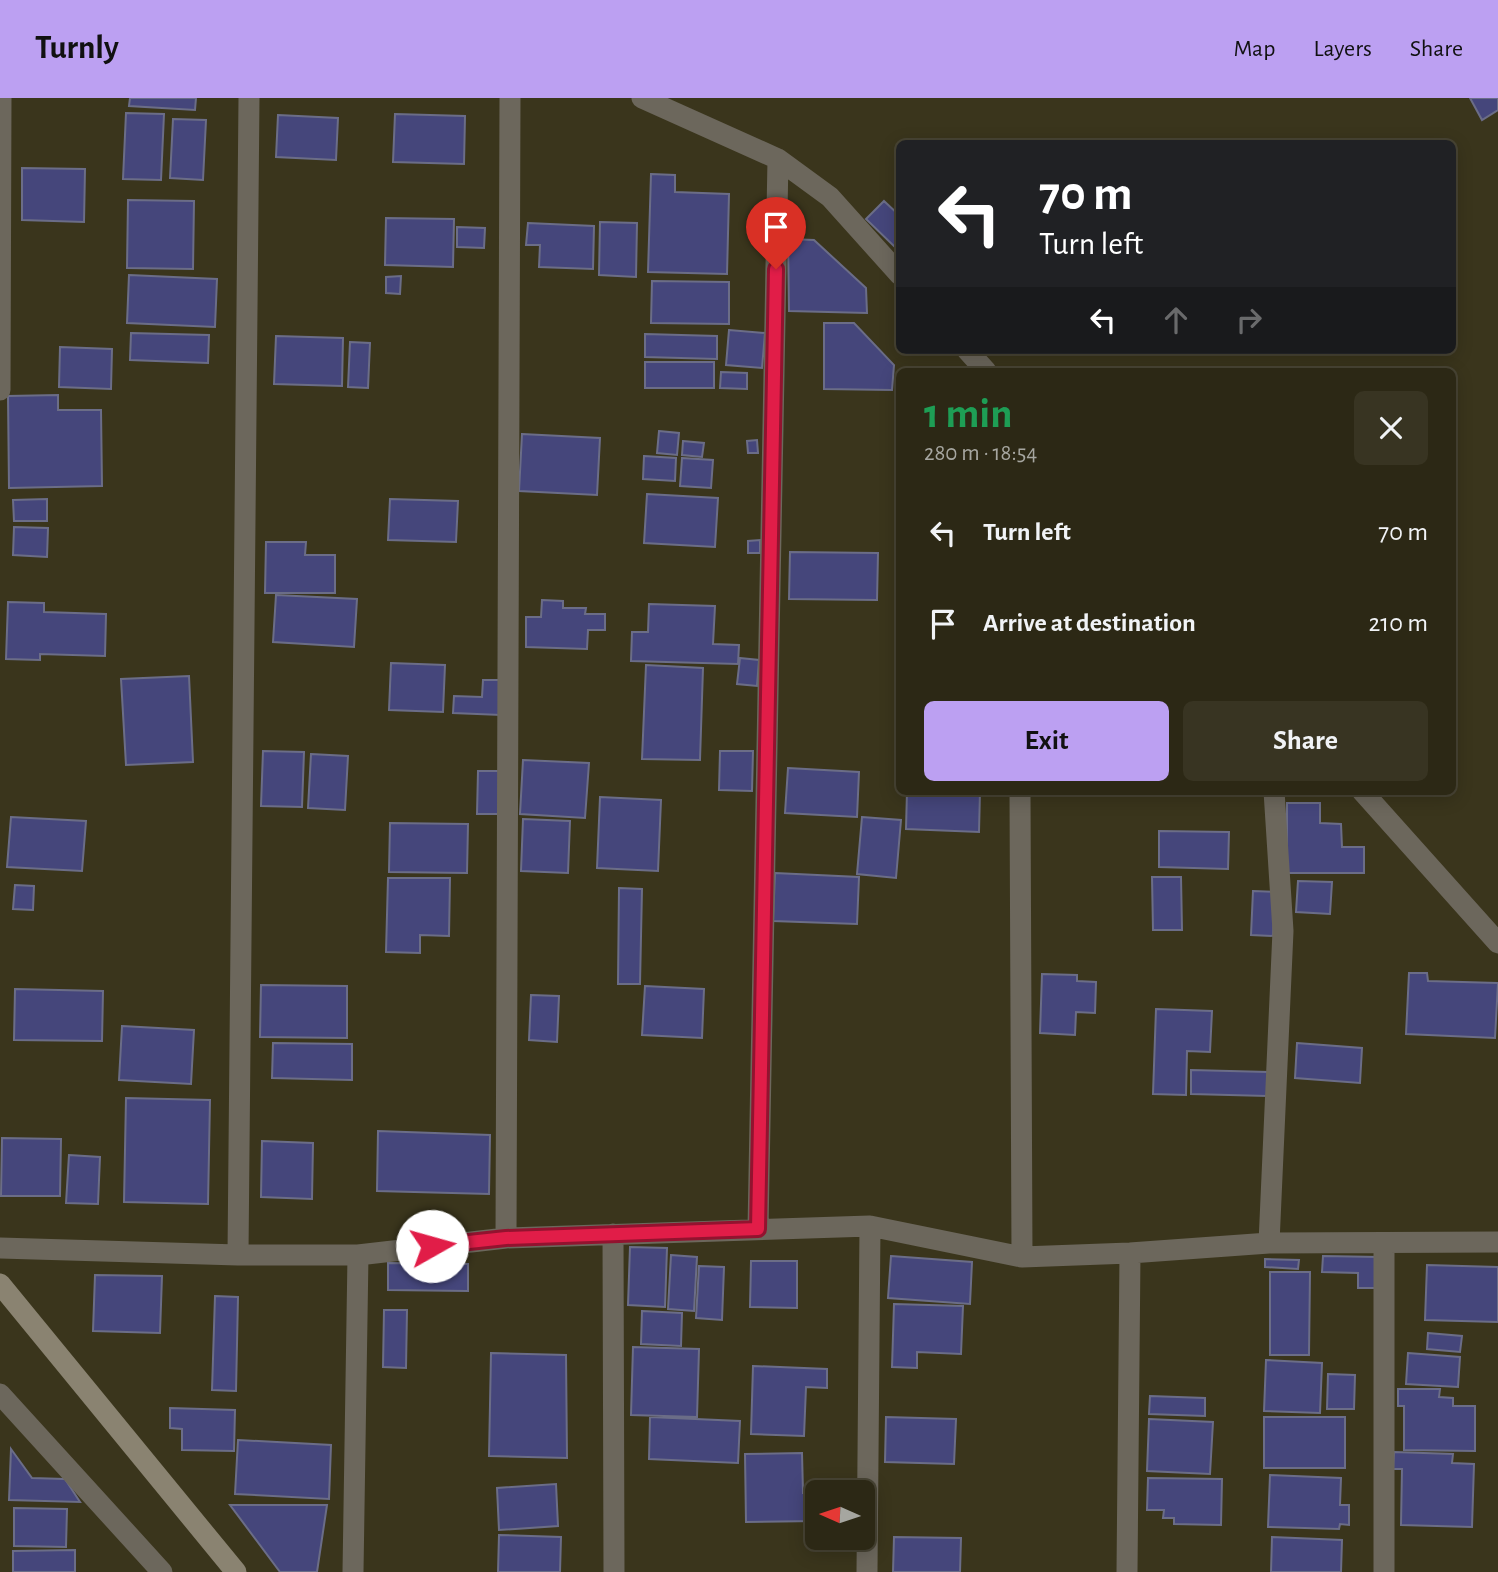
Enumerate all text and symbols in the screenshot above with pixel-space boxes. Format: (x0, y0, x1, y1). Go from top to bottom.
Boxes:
text: Turnly (35, 32, 119, 65)
text: Map (1233, 37, 1275, 61)
text: Layers (1313, 37, 1372, 61)
text: Share (1410, 37, 1463, 61)
icon: left (924, 168, 1015, 259)
text: 70 m (1039, 170, 1133, 219)
pin (746, 197, 806, 269)
icon: arrive (757, 208, 795, 246)
text: Turn left (1039, 228, 1143, 260)
icon: left (1084, 301, 1122, 339)
icon: ahead (1157, 301, 1195, 339)
icon: right (1230, 301, 1268, 339)
button: close (1354, 391, 1428, 465)
text: 1 min (924, 393, 1013, 435)
text: 280 m · 18:54 (924, 442, 1037, 465)
icon: left (924, 514, 962, 552)
text: Turn left (983, 519, 1071, 545)
text: 70 m (1378, 519, 1428, 545)
icon: arrive (924, 605, 962, 643)
text: Arrive at destination (983, 610, 1196, 636)
text: 210 m (1368, 610, 1428, 636)
button: Exit (924, 701, 1169, 781)
button: Share (1183, 701, 1428, 781)
position arrow (395, 1209, 469, 1283)
north arrow (805, 1480, 875, 1550)
map controls (805, 1480, 875, 1550)

